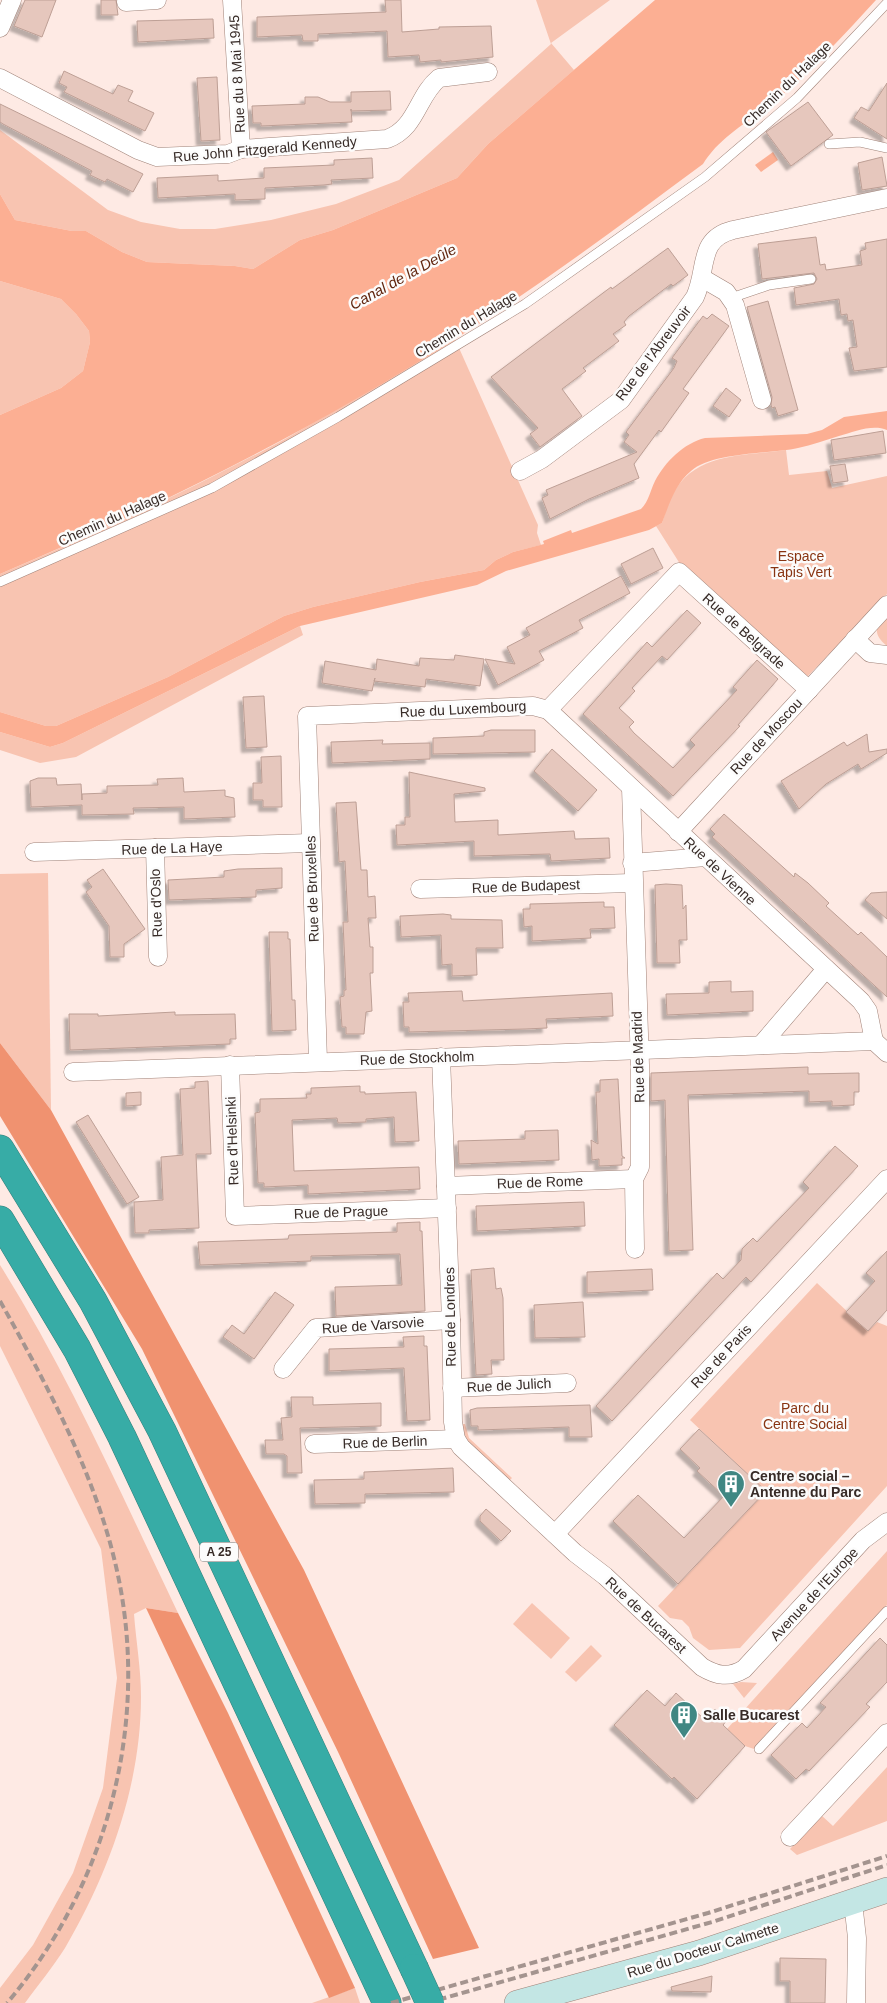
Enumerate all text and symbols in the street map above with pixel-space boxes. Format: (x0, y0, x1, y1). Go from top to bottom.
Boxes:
street label: Rue du 8 Mai 1945 (226, 14, 248, 133)
street label: Chemin du Halage (740, 38, 834, 130)
street label: Rue John Fitzgerald Kennedy (172, 133, 358, 165)
water label: Canal de la Deûle (346, 240, 459, 313)
street label: Chemin du Halage (412, 287, 520, 361)
street label: Rue de l'Abreuvoir (612, 302, 694, 404)
street label: Chemin du Halage (56, 487, 168, 549)
park label: Espace Tapis Vert (770, 548, 832, 580)
street label: Rue de Belgrade (700, 590, 789, 672)
street label: Rue de Moscou (727, 695, 805, 777)
street label: Rue du Luxembourg (399, 698, 527, 720)
street label: Rue de Vienne (681, 834, 759, 908)
street label: Rue de Bruxelles (302, 835, 322, 943)
street label: Rue de La Haye (121, 838, 223, 858)
street label: Rue d'Oslo (147, 868, 165, 938)
street label: Rue de Budapest (472, 876, 580, 896)
street label: Rue de Madrid (628, 1011, 648, 1103)
street label: Rue de Stockholm (360, 1048, 474, 1068)
street label: Rue d'Helsinki (222, 1096, 242, 1186)
street label: Rue de Rome (497, 1172, 584, 1192)
street label: Rue de Prague (294, 1202, 389, 1222)
street label: Rue de Londres (441, 1267, 459, 1367)
street label: Rue de Varsovie (321, 1313, 425, 1337)
street label: Rue de Paris (688, 1321, 754, 1391)
street label: Rue de Julich (466, 1375, 552, 1395)
park label: Parc du Centre Social (763, 1400, 847, 1432)
street label: Rue de Berlin (342, 1433, 428, 1451)
place label: Centre social – Antenne du Parc (750, 1468, 861, 1500)
building icon: Centre social – Antenne du Parc (716, 1469, 746, 1508)
road number: A 25 (200, 1542, 238, 1561)
street label: Avenue de l'Europe (767, 1544, 861, 1644)
street label: Rue de Bucarest (602, 1574, 690, 1656)
building icon: Salle Bucarest (669, 1700, 699, 1739)
place label: Salle Bucarest (703, 1707, 800, 1723)
street label: Rue du Docteur Calmette (625, 1919, 781, 1981)

